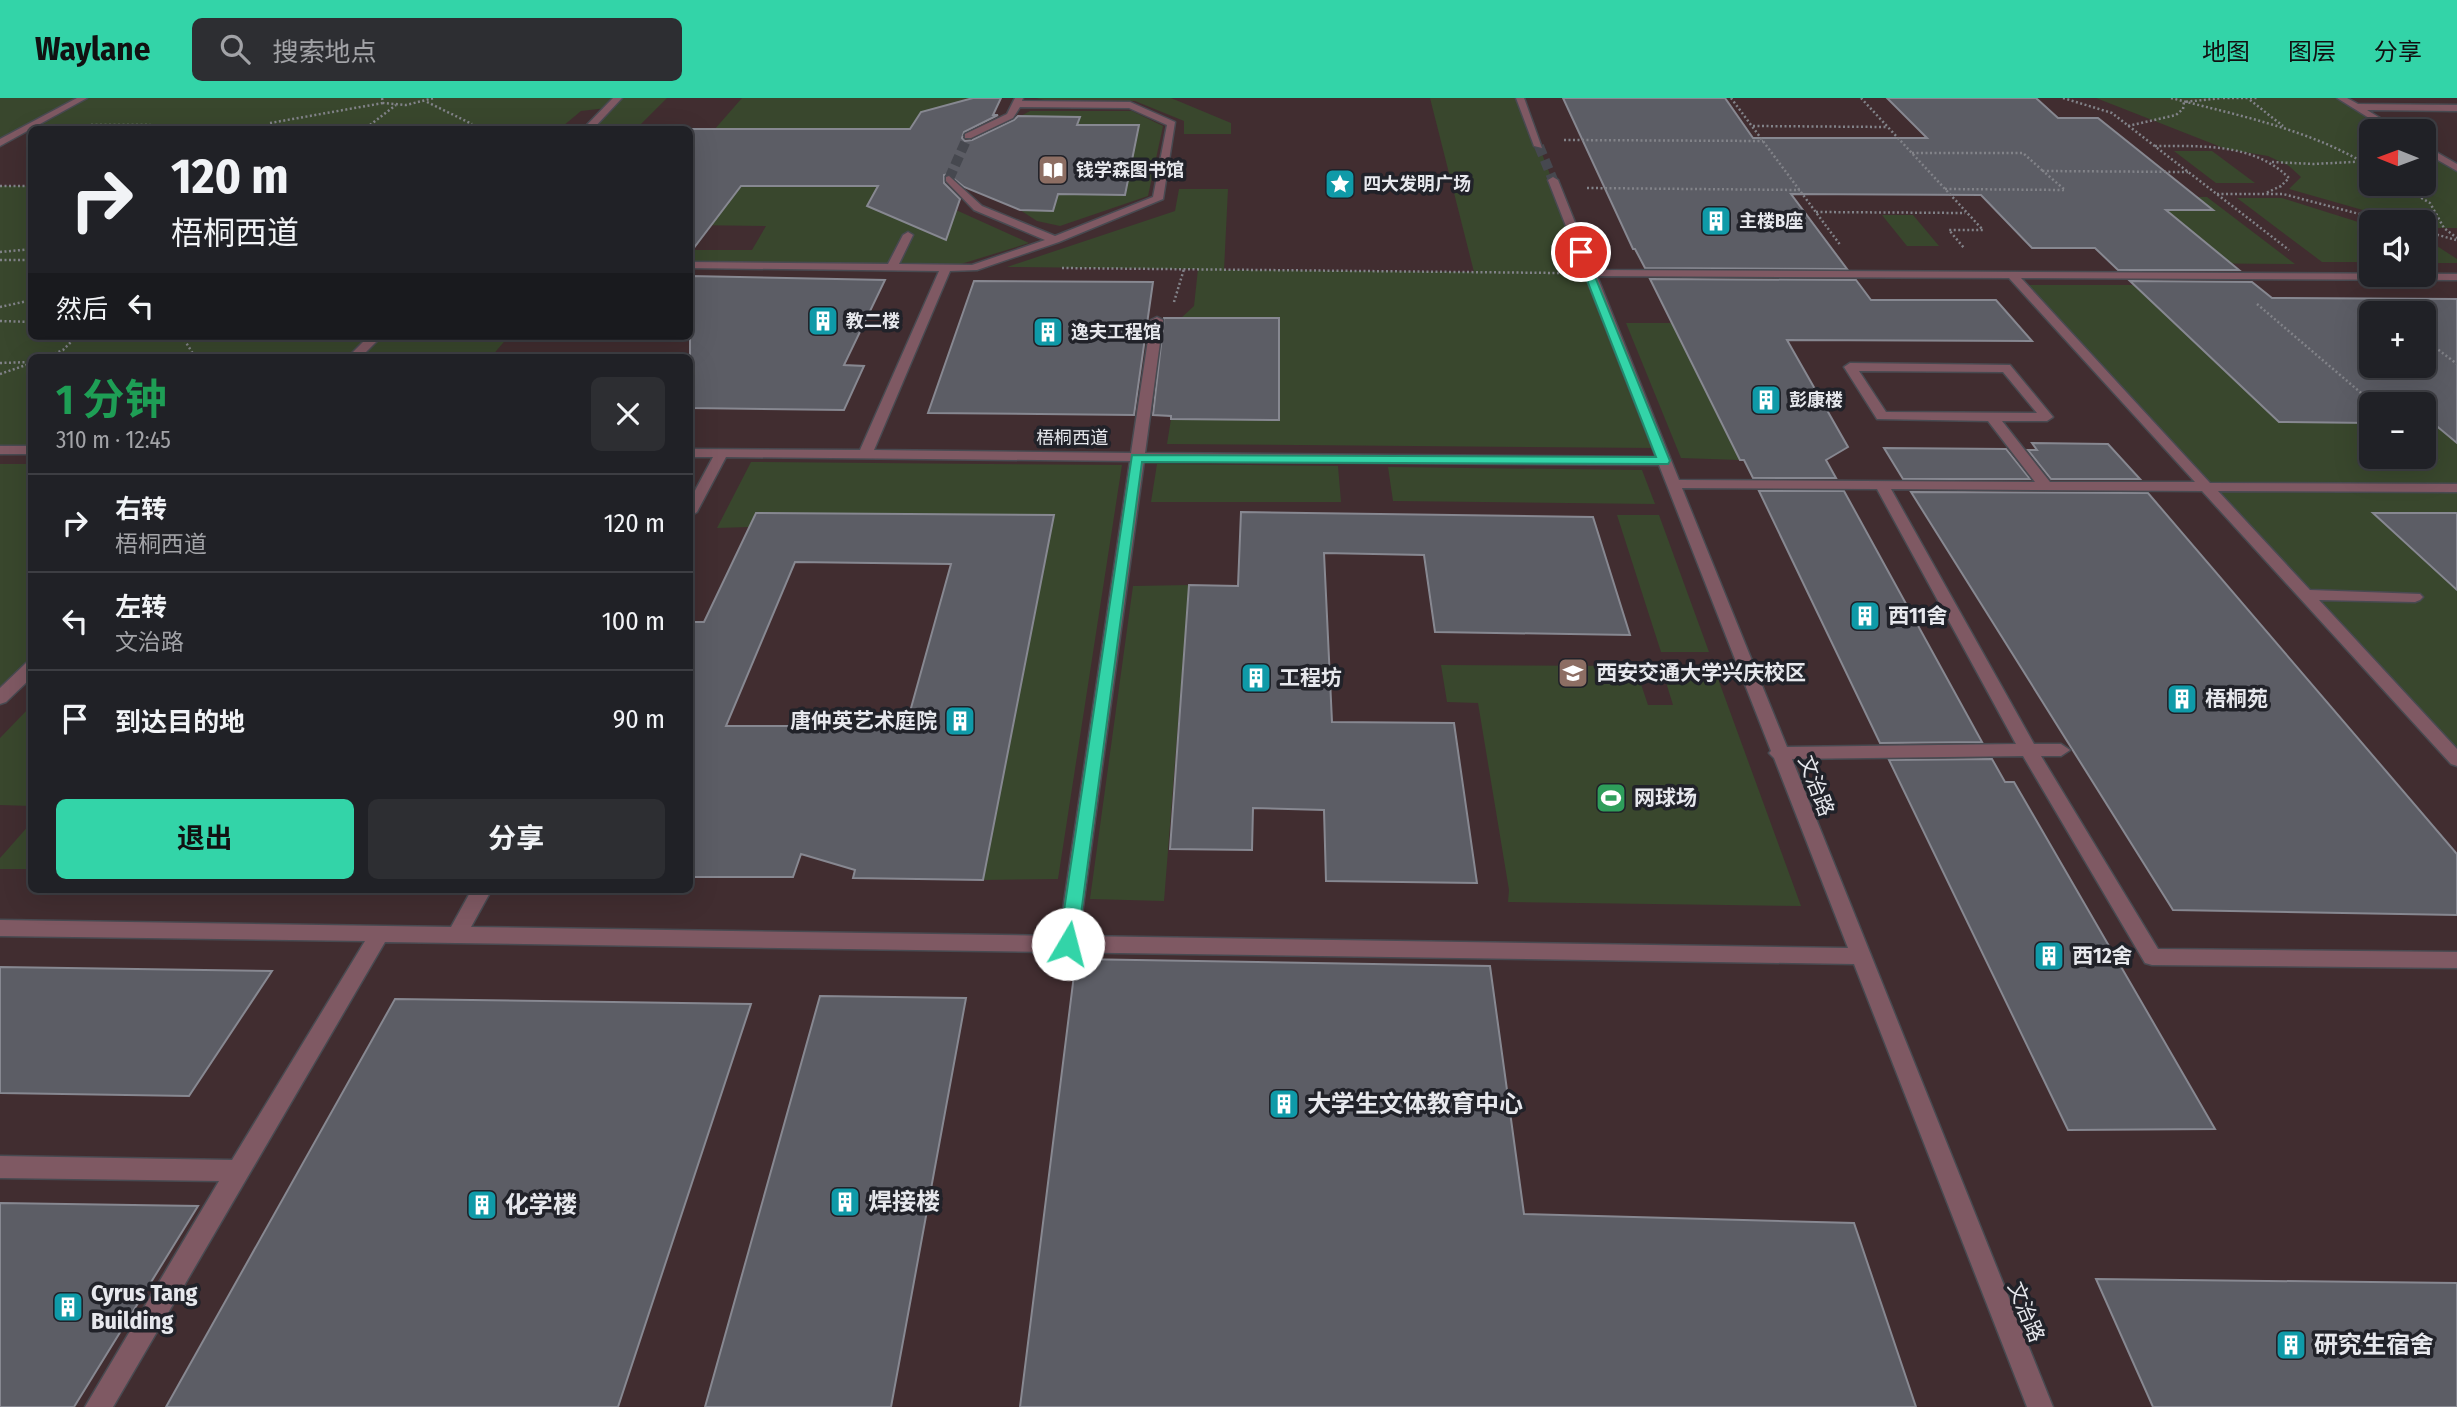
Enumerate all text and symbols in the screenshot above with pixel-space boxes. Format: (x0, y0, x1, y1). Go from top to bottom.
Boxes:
search box (192, 18, 682, 81)
text: Waylane (35, 29, 150, 69)
icon: search (216, 30, 254, 68)
text: 搜索地点 (272, 37, 376, 68)
text: 地图 (2202, 38, 2250, 66)
text: 图层 (2288, 38, 2336, 66)
text: 分享 (2374, 38, 2422, 66)
north arrow (2359, 119, 2436, 196)
map controls (2359, 119, 2436, 469)
text: 120 m (171, 147, 289, 206)
library icon: 钱学森图书馆 (1036, 153, 1070, 187)
icon: right (56, 154, 147, 245)
place label: 钱学森图书馆 (1076, 159, 1184, 181)
place icon: 四大发明广场 (1323, 167, 1357, 201)
place label: 四大发明广场 (1363, 173, 1471, 195)
building icon: 主楼B座 (1699, 204, 1733, 238)
place label: 主楼B座 (1739, 210, 1803, 232)
button: sound (2359, 210, 2436, 287)
text: 梧桐西道 (171, 214, 299, 252)
pin (1551, 222, 1611, 282)
icon: arrive (1562, 233, 1600, 271)
icon: left (122, 287, 160, 325)
text: 然后 (56, 294, 108, 325)
button: + (2359, 301, 2436, 378)
building icon: 教二楼 (806, 304, 840, 338)
place label: 教二楼 (846, 310, 900, 332)
building icon: 逸夫工程馆 (1031, 315, 1065, 349)
place label: 逸夫工程馆 (1071, 321, 1161, 343)
text: 1 分钟 (56, 375, 167, 425)
button: close (591, 377, 665, 451)
building icon: 彭康楼 (1749, 383, 1783, 417)
place label: 彭康楼 (1789, 389, 1843, 411)
button: − (2359, 392, 2436, 469)
text: 310 m · 12:45 (56, 426, 171, 454)
street label: 梧桐西道 (1036, 427, 1108, 449)
text: 右转 (115, 494, 167, 525)
icon: right (56, 504, 94, 542)
text: 120 m (604, 508, 665, 539)
text: 梧桐西道 (115, 530, 207, 558)
text: 左转 (115, 592, 167, 623)
building icon: 西11舍 (1848, 599, 1882, 633)
icon: left (56, 602, 94, 640)
place label: 西11舍 (1888, 603, 1947, 629)
text: 100 m (602, 606, 665, 637)
text: 文治路 (115, 628, 184, 656)
school or university icon: 西安交通大学兴庆校区 (1556, 656, 1590, 690)
place label: 西安交通大学兴庆校区 (1596, 660, 1806, 686)
building icon: 工程坊 (1239, 661, 1273, 695)
place label: 工程坊 (1279, 665, 1342, 691)
building icon: 梧桐苑 (2165, 682, 2199, 716)
place label: 梧桐苑 (2205, 686, 2268, 712)
icon: arrive (56, 700, 94, 738)
text: 90 m (613, 704, 665, 735)
building icon: 唐仲英艺术庭院 (943, 704, 977, 738)
text: 到达目的地 (115, 707, 245, 738)
place label: 唐仲英艺术庭院 (790, 708, 937, 734)
street label: 文治路 (1793, 752, 1839, 820)
sports icon: 网球场 (1594, 781, 1628, 815)
place label: 网球场 (1634, 785, 1697, 811)
button: 退出 (56, 799, 354, 879)
button: 分享 (368, 799, 665, 879)
position arrow (1031, 907, 1105, 981)
building icon: 西12舍 (2032, 939, 2066, 973)
place label: 西12舍 (2072, 943, 2133, 969)
building icon: 大学生文体教育中心 (1267, 1087, 1301, 1121)
place label: 大学生文体教育中心 (1307, 1090, 1523, 1118)
building icon: 焊接楼 (828, 1185, 862, 1219)
building icon: 化学楼 (465, 1188, 499, 1222)
place label: 焊接楼 (868, 1188, 940, 1216)
place label: 化学楼 (505, 1191, 577, 1219)
street label: 文治路 (2002, 1278, 2050, 1346)
place label: Cyrus Tang Building (91, 1279, 198, 1335)
building icon: Cyrus Tang Building (51, 1290, 85, 1324)
building icon: 研究生宿舍 (2274, 1328, 2308, 1362)
place label: 研究生宿舍 (2314, 1331, 2434, 1359)

